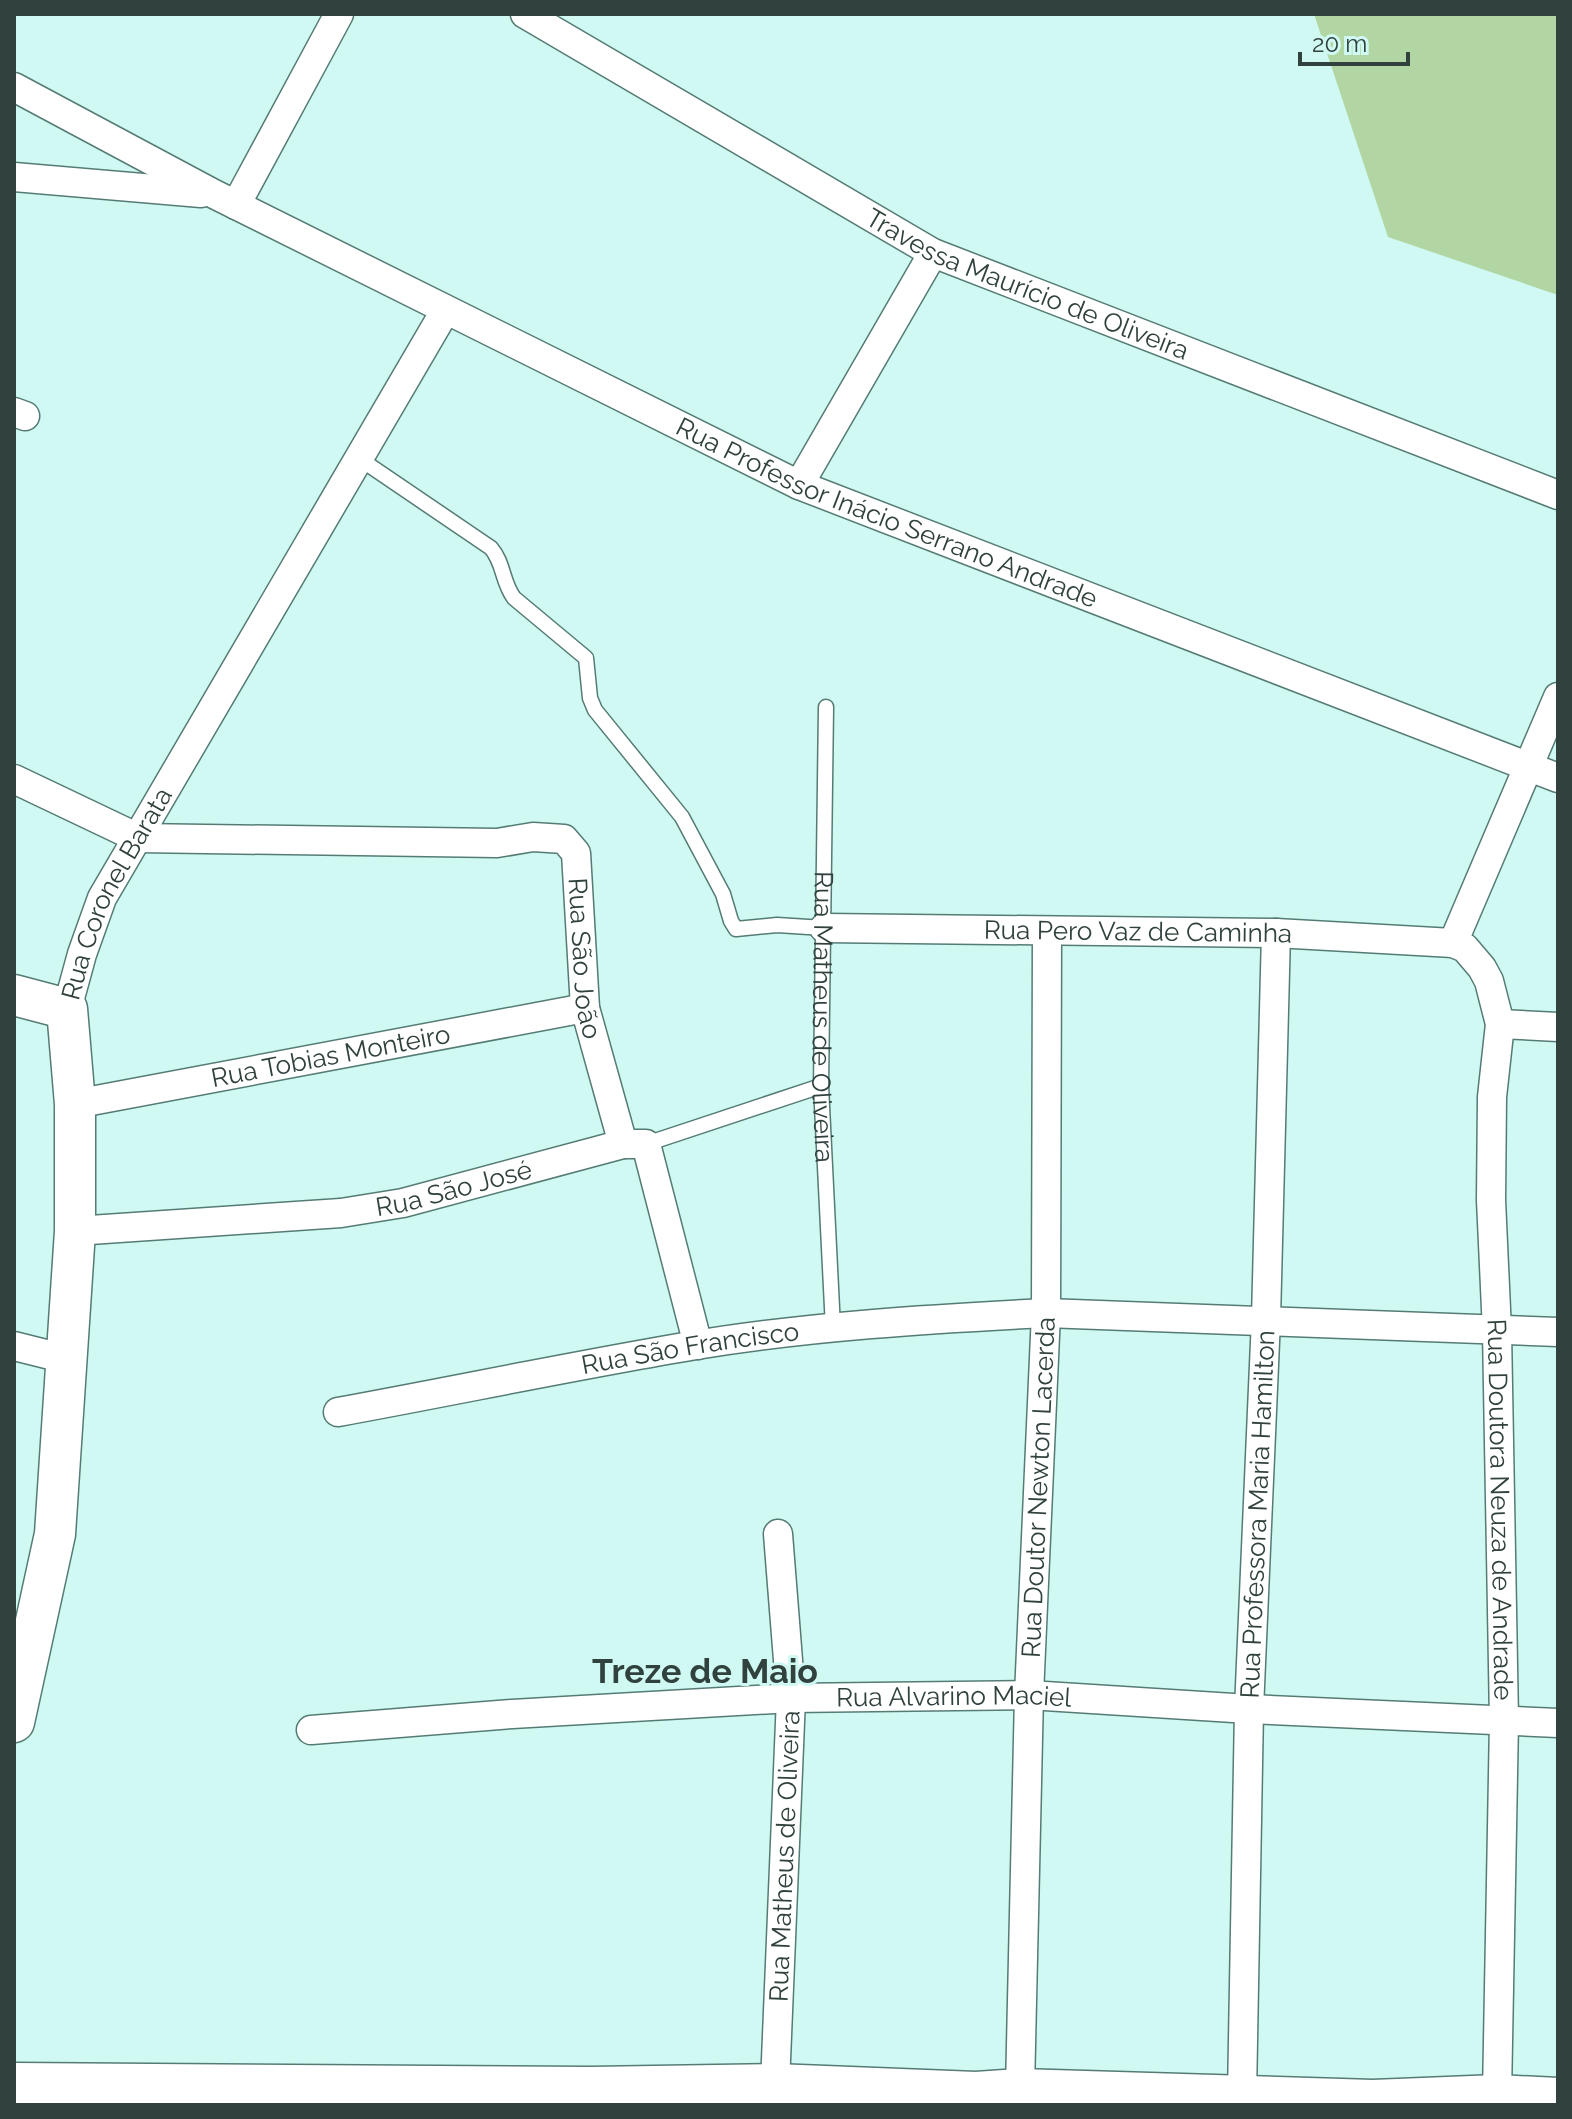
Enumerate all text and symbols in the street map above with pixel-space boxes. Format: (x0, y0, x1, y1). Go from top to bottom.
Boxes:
scale bar (1300, 16, 1408, 66)
text: 20 m (1312, 29, 1367, 58)
street label: Travessa Maurício de Oliveira (861, 202, 1193, 366)
street label: Rua Professor Inácio Serrano Andrade (671, 411, 1102, 614)
street label: Rua Coronel Barata (55, 782, 178, 1003)
street label: Rua Matheus de Oliveira (806, 871, 840, 1163)
street label: Rua São João (562, 877, 608, 1042)
street label: Rua Pero Vaz de Caminha (984, 915, 1293, 949)
street label: Rua Tobias Monteiro (209, 1019, 452, 1093)
street label: Rua São José (374, 1154, 535, 1222)
street label: Rua São Francisco (579, 1316, 801, 1380)
street label: Rua Doutor Newton Lacerda (1016, 1316, 1061, 1658)
street label: Rua Doutora Neuza de Andrade (1481, 1318, 1519, 1701)
street label: Rua Professora Maria Hamilton (1234, 1329, 1281, 1699)
district label: Treze de Maio (592, 1651, 818, 1691)
street label: Rua Alvarino Maciel (836, 1680, 1073, 1713)
street label: Rua Matheus de Oliveira (763, 1710, 805, 2002)

